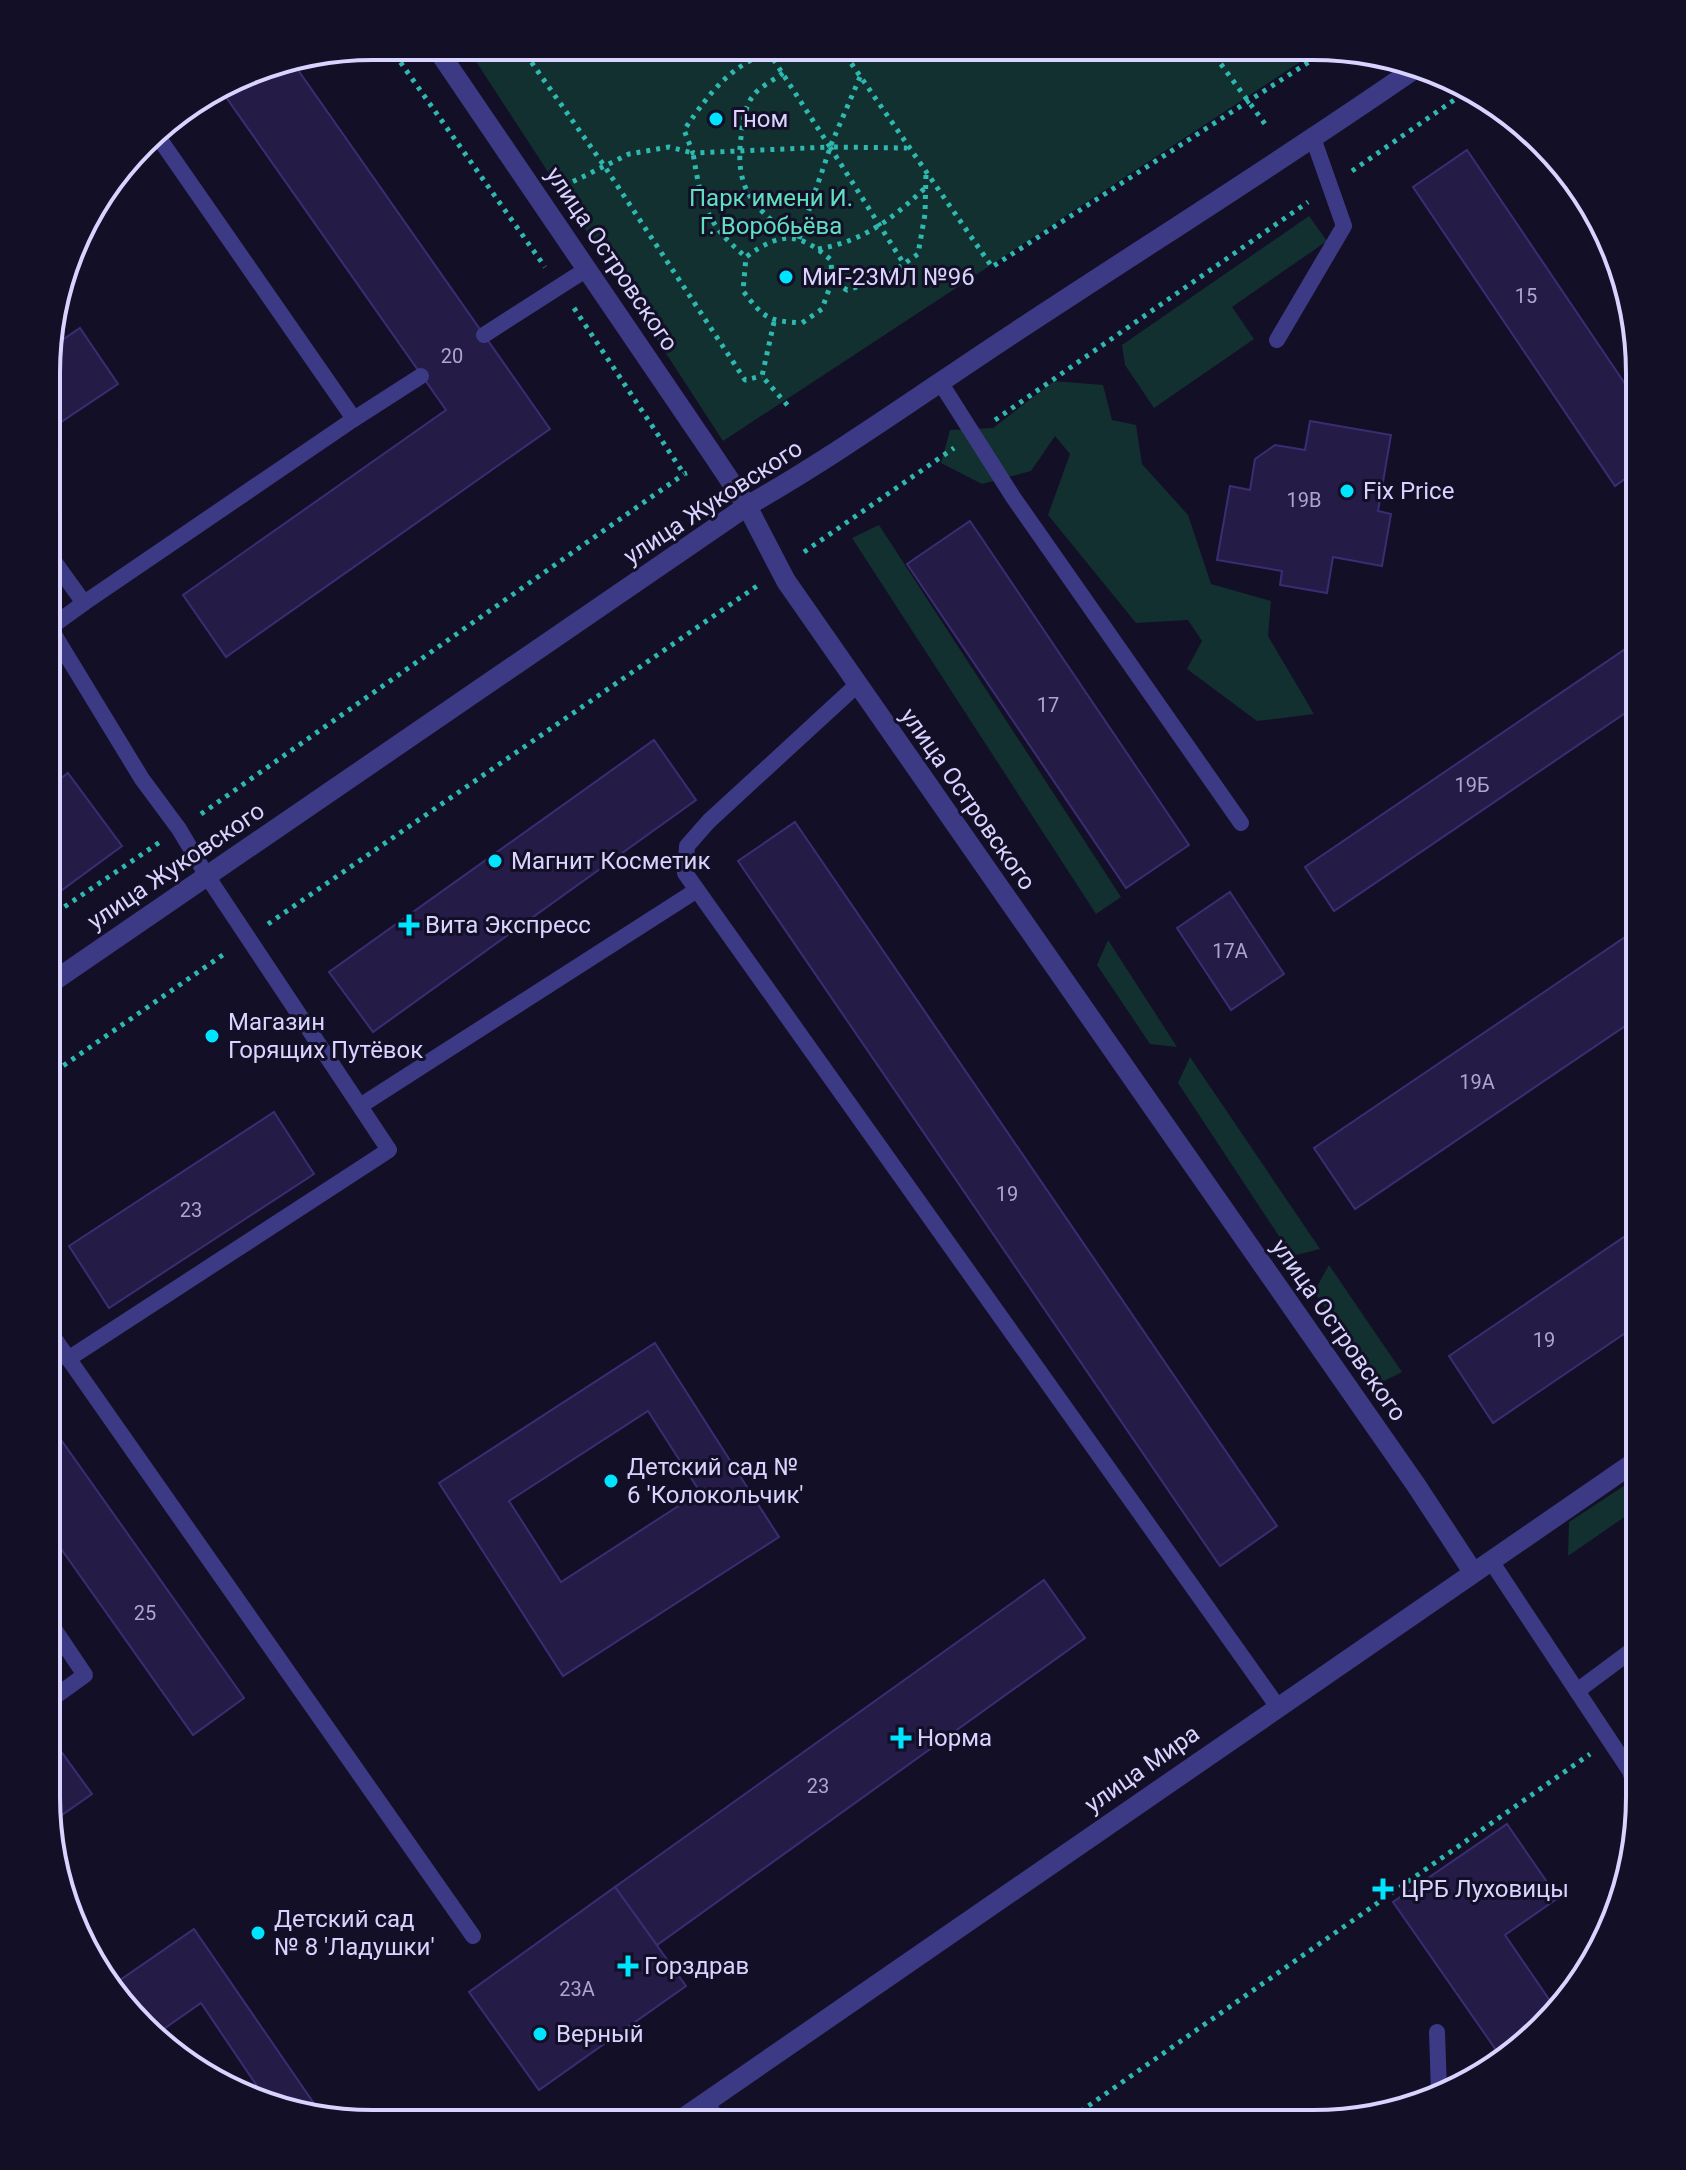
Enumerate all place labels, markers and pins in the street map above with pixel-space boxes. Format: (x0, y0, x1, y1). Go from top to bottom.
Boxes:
place label: Гном (732, 105, 788, 133)
marker: Гном (707, 110, 725, 128)
place label: МиГ-23МЛ №96 (802, 263, 975, 291)
marker: МиГ-23МЛ №96 (777, 268, 795, 286)
place label: Fix Price (1363, 477, 1454, 505)
marker: Fix Price (1338, 482, 1356, 500)
place label: Магнит Косметик (511, 847, 710, 875)
marker: Магнит Косметик (486, 852, 504, 870)
place label: Вита Экспресс (425, 911, 591, 939)
marker: Вита Экспресс (400, 916, 418, 934)
place label: Магазин Горящих Путёвок (228, 1008, 423, 1064)
marker: Магазин Горящих Путёвок (203, 1027, 221, 1045)
place label: Детский сад № 6 'Колокольчик' (627, 1453, 804, 1509)
marker: Детский сад № 6 'Колокольчик' (602, 1472, 620, 1490)
place label: Норма (917, 1724, 992, 1752)
marker: Норма (892, 1729, 910, 1747)
place label: ЦРБ Луховицы (1401, 1875, 1569, 1903)
marker: ЦРБ Луховицы (1372, 1878, 1394, 1900)
place label: Детский сад № 8 'Ладушки' (274, 1905, 435, 1961)
marker: Детский сад № 8 'Ладушки' (249, 1924, 267, 1942)
place label: Горздрав (644, 1952, 749, 1980)
marker: Горздрав (619, 1957, 637, 1975)
place label: Верный (556, 2020, 643, 2048)
marker: Верный (531, 2025, 549, 2043)

